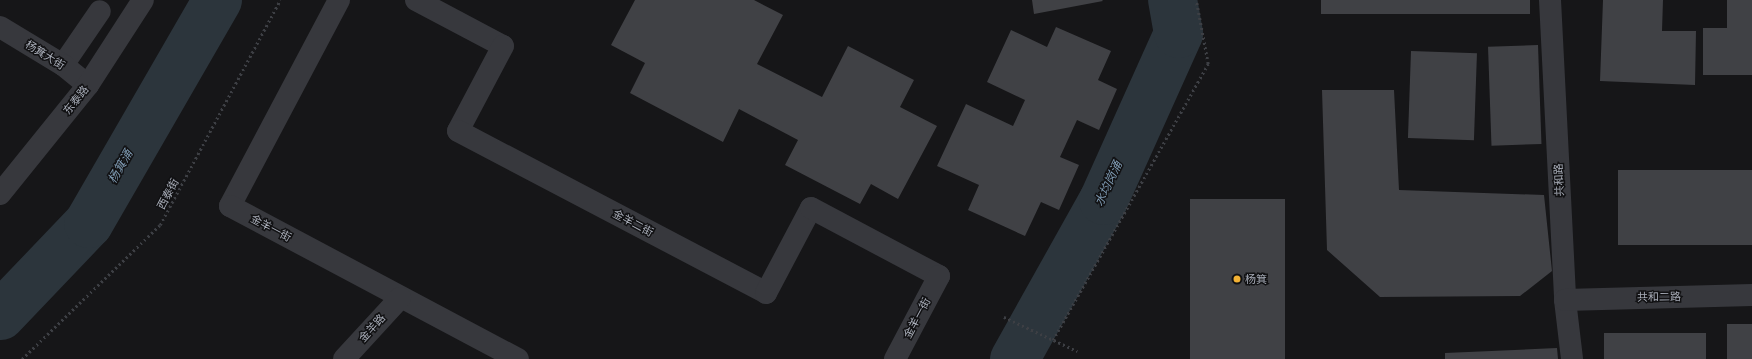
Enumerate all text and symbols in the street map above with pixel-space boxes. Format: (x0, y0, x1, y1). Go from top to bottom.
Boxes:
street label: 杨箕大街 (23, 38, 67, 72)
street label: 东泰路 (60, 83, 92, 117)
water label: 杨箕涌 (106, 148, 136, 186)
water label: 水均岗涌 (1092, 159, 1126, 209)
street label: 共和路 (1552, 163, 1566, 197)
street label: 西泰街 (154, 176, 182, 212)
street label: 金羊二街 (610, 207, 656, 239)
street label: 金羊一街 (248, 212, 294, 244)
place label: 杨箕 (1245, 272, 1267, 286)
marker: 杨箕 (1232, 274, 1242, 284)
street label: 共和二路 (1637, 290, 1681, 304)
street label: 金羊一街 (901, 295, 933, 341)
street label: 金羊路 (356, 311, 388, 345)

